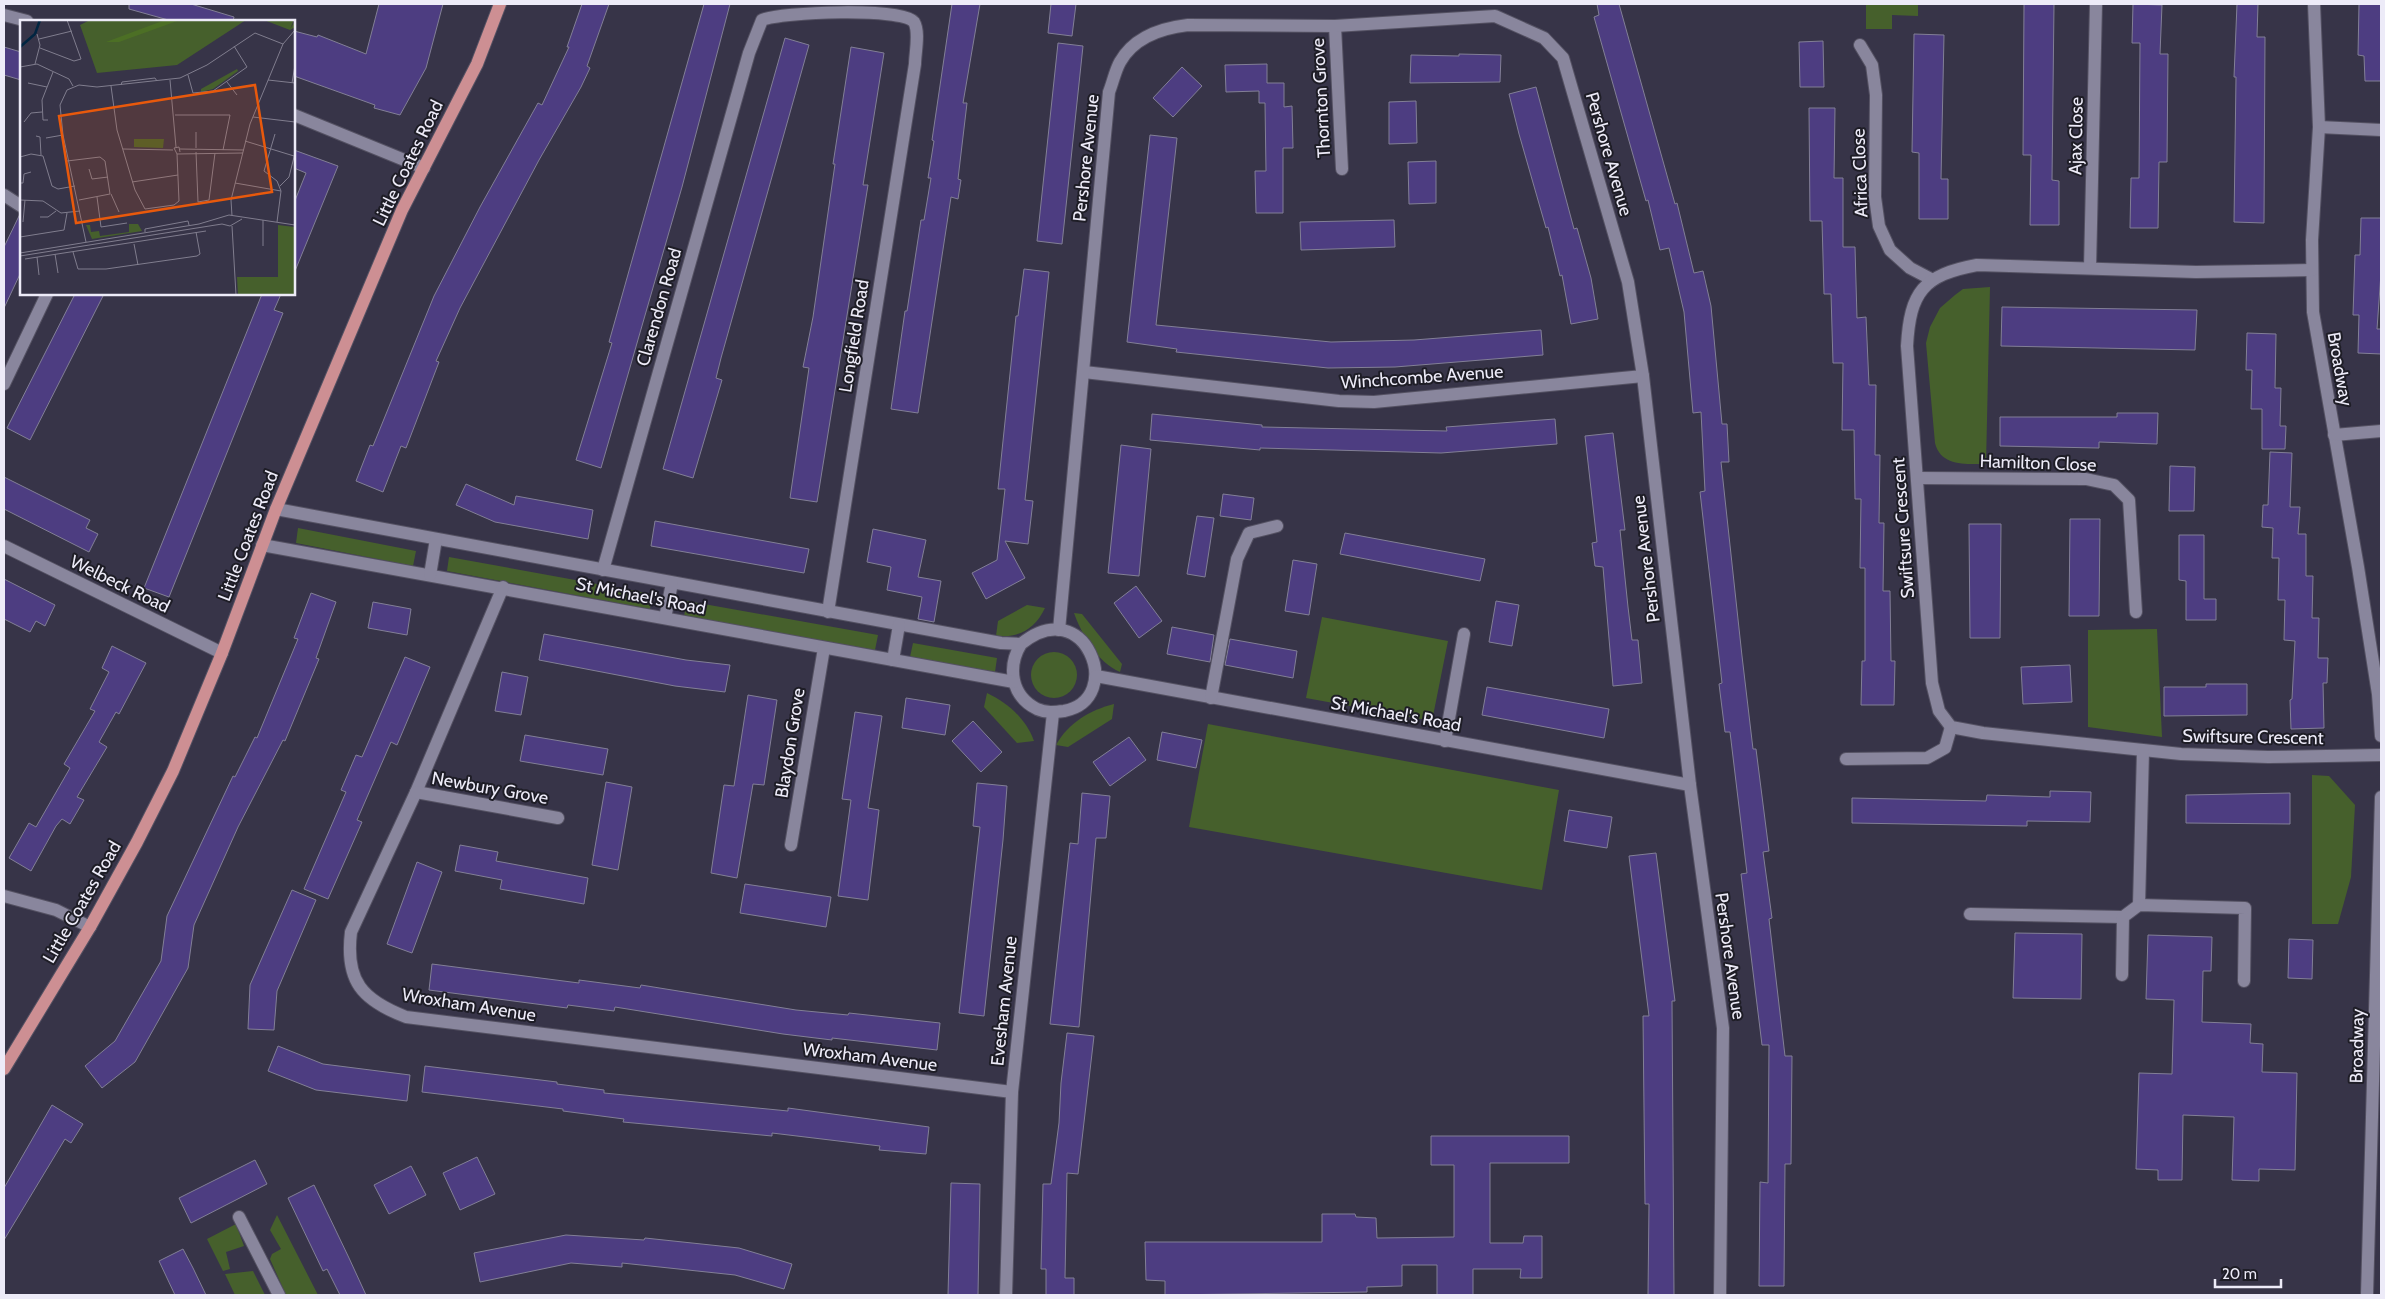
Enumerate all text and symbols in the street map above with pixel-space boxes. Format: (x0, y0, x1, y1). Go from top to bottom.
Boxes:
inset map (20, 20, 295, 295)
street label: Thornton Grove (1307, 38, 1335, 158)
street label: Pershore Avenue (1581, 90, 1637, 218)
street label: Pershore Avenue (1068, 93, 1104, 223)
street label: Little Coates Road (368, 96, 448, 230)
street label: Ajax Close (2064, 97, 2088, 175)
street label: Africa Close (1847, 128, 1873, 218)
street label: Clarendon Road (632, 245, 686, 369)
street label: Longfield Road (834, 278, 874, 394)
street label: Broadway (2323, 330, 2357, 408)
street label: Winchcombe Avenue (1340, 360, 1504, 394)
street label: Hamilton Close (1979, 450, 2097, 476)
street label: Swiftsure Crescent (1887, 457, 1919, 599)
street label: Little Coates Road (213, 468, 283, 604)
street label: Pershore Avenue (1627, 494, 1665, 624)
street label: Welbeck Road (66, 550, 174, 618)
street label: St Michael's Road (574, 573, 708, 619)
street label: Blaydon Grove (770, 686, 810, 800)
street label: St Michael's Road (1329, 692, 1463, 736)
street label: Swiftsure Crescent (2182, 725, 2324, 749)
street label: Newbury Grove (430, 767, 550, 809)
street label: Little Coates Road (38, 837, 126, 967)
street label: Pershore Avenue (1710, 891, 1750, 1021)
street label: Evesham Avenue (986, 935, 1022, 1067)
street label: Wroxham Avenue (400, 984, 538, 1026)
street label: Broadway (2345, 1008, 2369, 1084)
street label: Wroxham Avenue (802, 1038, 938, 1076)
scale bar (2215, 1256, 2281, 1288)
text: 20 m (2222, 1265, 2257, 1283)

